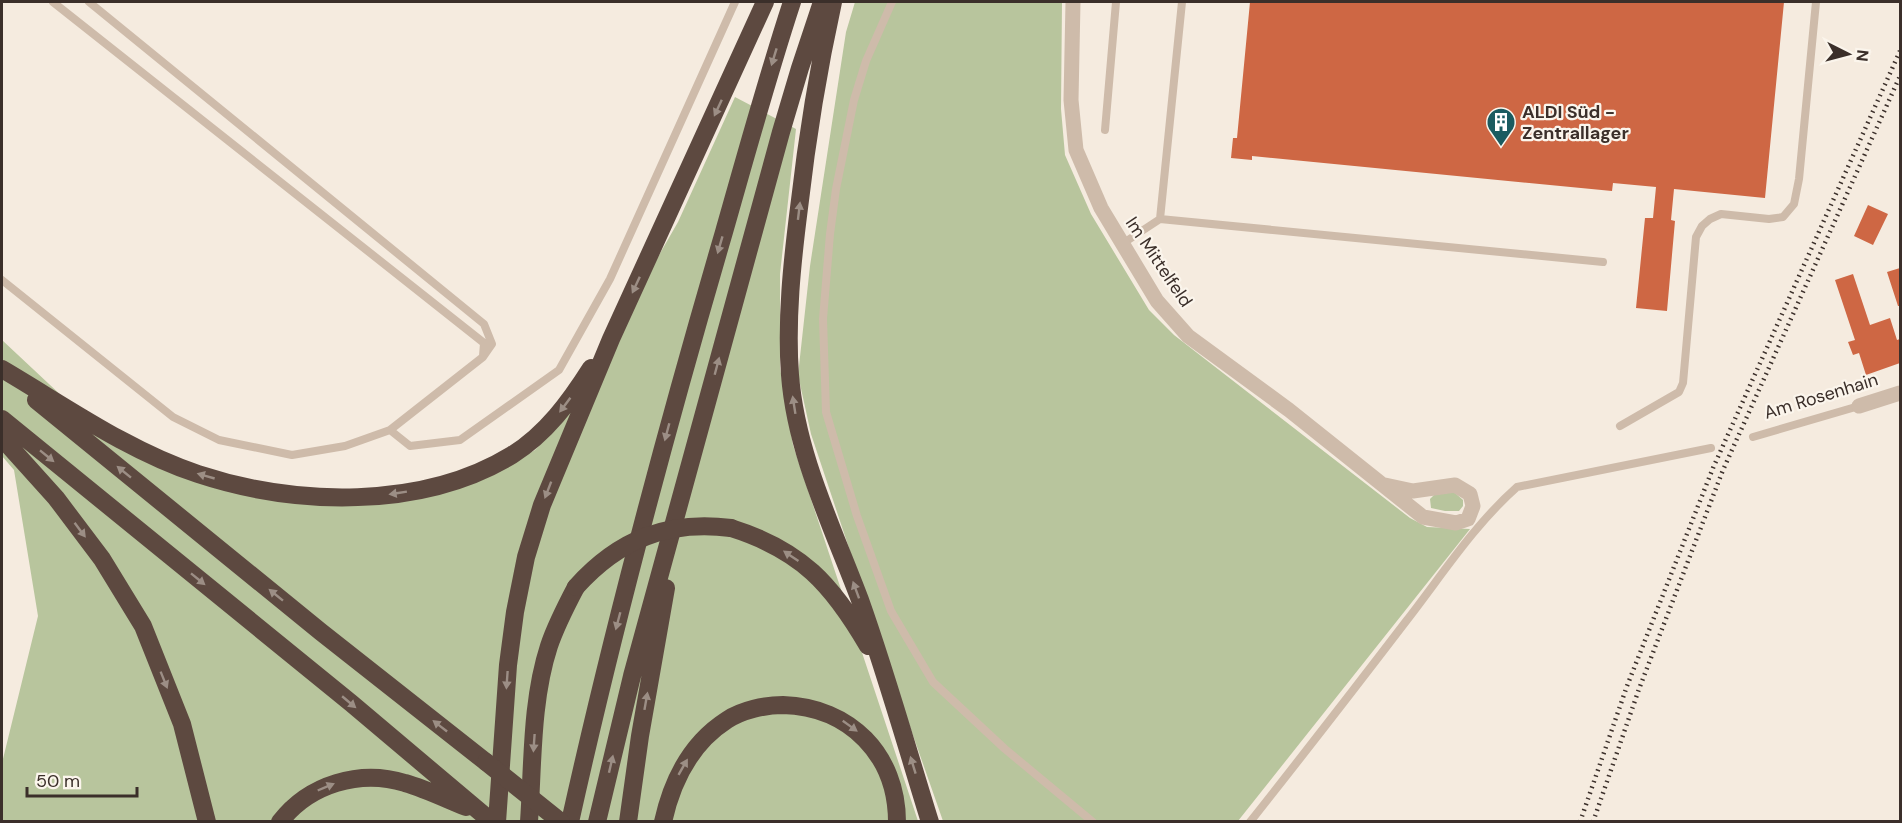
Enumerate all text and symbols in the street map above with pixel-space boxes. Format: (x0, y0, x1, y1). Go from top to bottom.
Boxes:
north arrow (1818, 24, 1878, 84)
one-way arrow (769, 48, 778, 66)
text: N (1851, 49, 1873, 62)
one-way arrow (713, 100, 722, 117)
place label: ALDI Süd - Zentrallager (1522, 100, 1629, 145)
building icon: ALDI Süd - Zentrallager (1485, 106, 1517, 148)
one-way arrow (794, 201, 803, 220)
street label: Im Mittelfeld (1120, 212, 1198, 312)
one-way arrow (715, 236, 724, 254)
one-way arrow (631, 277, 640, 294)
one-way arrow (712, 357, 722, 375)
street label: Am Rosenhain (1761, 367, 1881, 425)
one-way arrow (790, 395, 799, 414)
one-way arrow (560, 397, 572, 412)
one-way arrow (662, 423, 671, 441)
one-way arrow (39, 449, 55, 462)
one-way arrow (117, 466, 132, 479)
one-way arrow (197, 471, 215, 480)
one-way arrow (543, 481, 552, 499)
one-way arrow (388, 489, 407, 498)
one-way arrow (74, 523, 86, 538)
one-way arrow (783, 550, 800, 561)
one-way arrow (190, 572, 206, 585)
one-way arrow (850, 580, 860, 598)
one-way arrow (269, 589, 284, 602)
one-way arrow (613, 612, 622, 630)
one-way arrow (502, 671, 511, 690)
one-way arrow (160, 672, 170, 690)
one-way arrow (642, 692, 651, 711)
one-way arrow (341, 695, 356, 708)
one-way arrow (432, 719, 448, 732)
one-way arrow (841, 720, 857, 732)
one-way arrow (529, 733, 539, 752)
one-way arrow (606, 755, 616, 774)
one-way arrow (908, 756, 917, 774)
one-way arrow (678, 758, 688, 775)
scale bar (27, 760, 136, 798)
text: 50 m (36, 769, 80, 793)
one-way arrow (317, 782, 335, 791)

